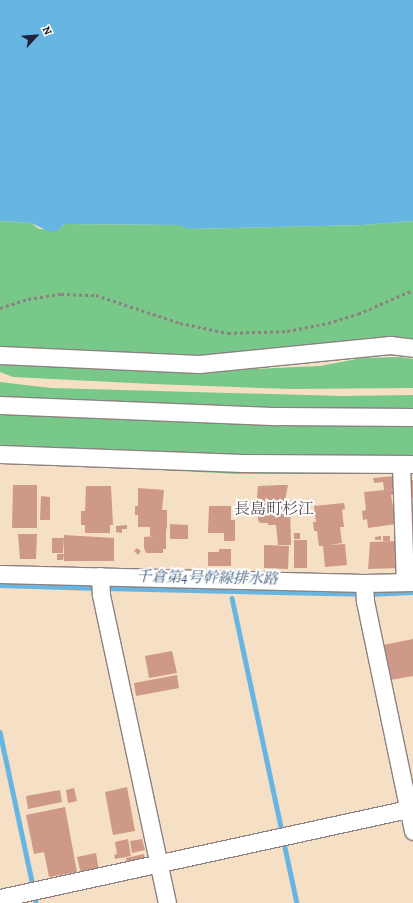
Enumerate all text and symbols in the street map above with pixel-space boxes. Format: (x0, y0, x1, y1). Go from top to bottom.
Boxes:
north arrow (16, 16, 56, 56)
text: N (39, 24, 56, 37)
district label: 長島町杉江 (234, 499, 314, 519)
water label: 千倉第4号幹線排水路 (136, 568, 278, 588)

